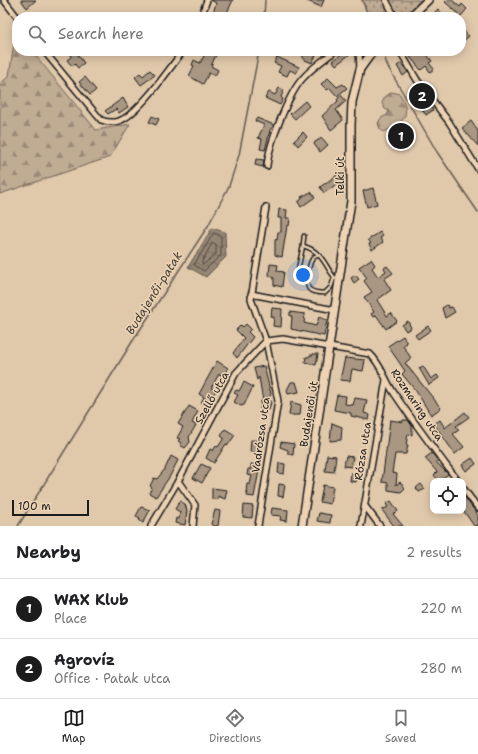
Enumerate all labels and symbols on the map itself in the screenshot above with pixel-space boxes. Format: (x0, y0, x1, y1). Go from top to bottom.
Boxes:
pin: 2 (409, 81, 435, 111)
pin: 1 (388, 121, 414, 151)
street label: Telki út (333, 156, 348, 196)
water label: Budajenői-patak (122, 248, 186, 338)
your location (293, 265, 313, 285)
street label: Rozmaring utca (387, 366, 447, 444)
street label: Szellő utca (191, 369, 233, 427)
street label: Budajenői út (296, 380, 322, 448)
street label: Vadrózsa utca (248, 396, 274, 474)
street label: Rózsa utca (351, 421, 375, 481)
scale bar (12, 498, 89, 517)

